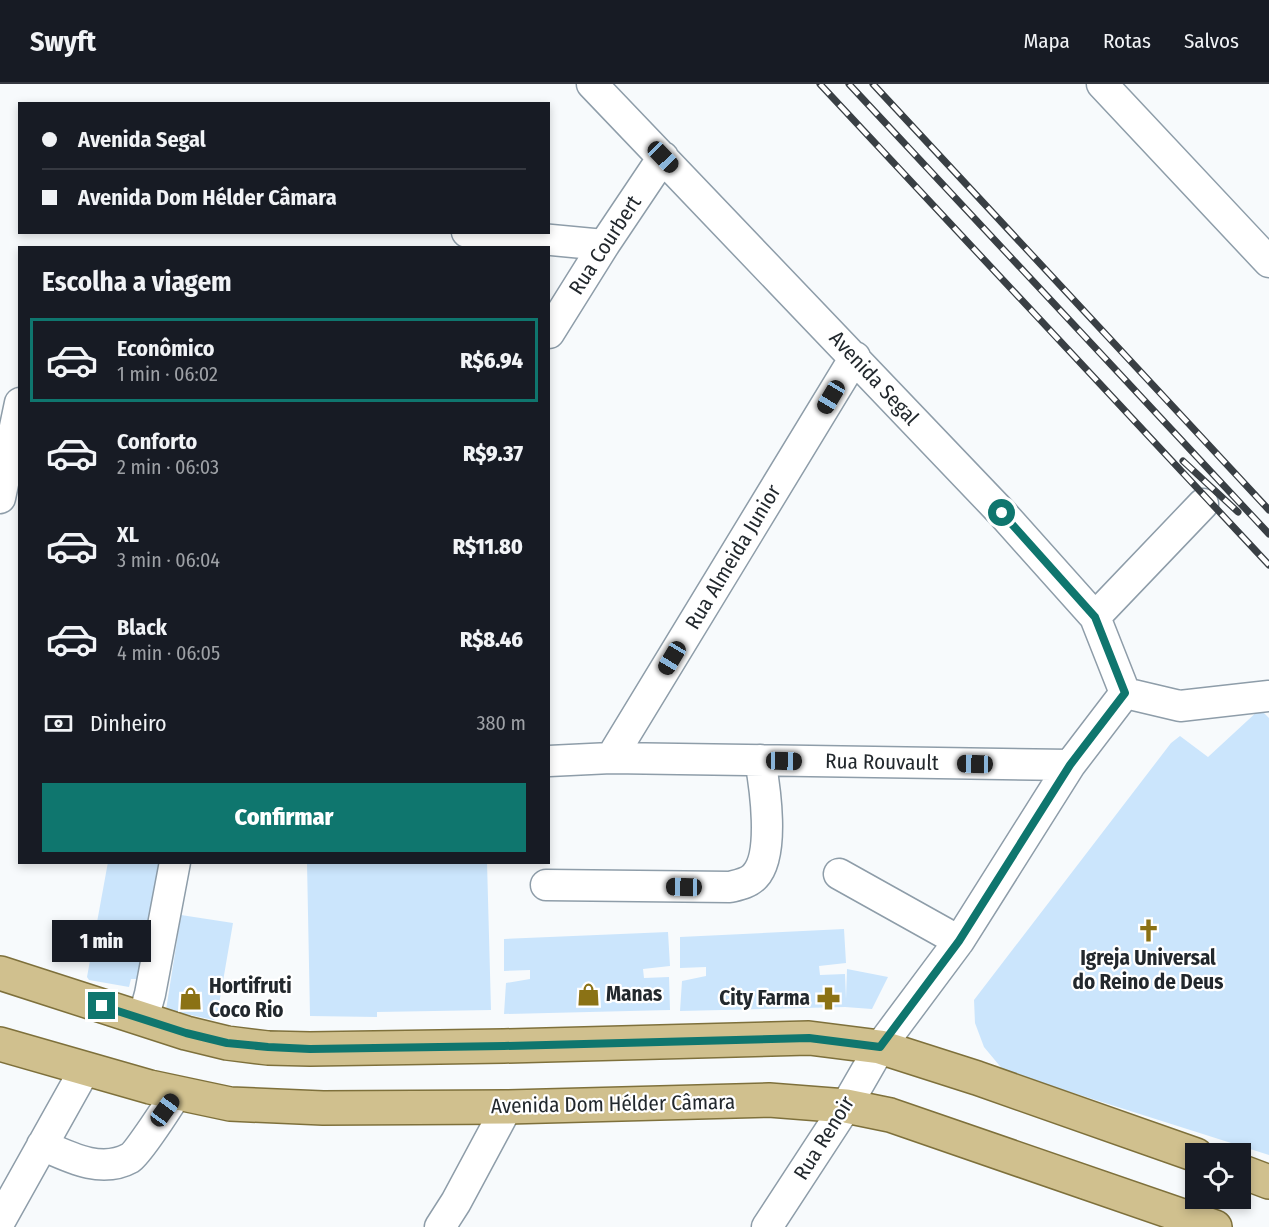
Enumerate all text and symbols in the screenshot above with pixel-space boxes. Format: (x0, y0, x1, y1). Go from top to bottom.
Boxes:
text: Swyft (30, 25, 96, 58)
text: Mapa (1023, 28, 1070, 54)
text: Rotas (1103, 28, 1151, 54)
text: Salvos (1184, 28, 1239, 54)
text: Avenida Segal (78, 126, 206, 153)
car (644, 138, 682, 176)
text: Avenida Dom Hélder Câmara (78, 184, 337, 211)
street label: Rua Courbert (563, 190, 647, 299)
text: Escolha a viagem (42, 266, 232, 298)
street label: Avenida Segal (824, 325, 925, 431)
icon: car (45, 333, 99, 387)
text: Econômico (117, 335, 215, 362)
text: R$6.94 (460, 347, 523, 374)
text: 1 min · 06:02 (117, 362, 218, 386)
car (814, 377, 848, 417)
icon: car (45, 426, 99, 480)
text: Conforto (117, 428, 197, 455)
text: R$9.37 (463, 440, 523, 467)
text: 2 min · 06:03 (117, 455, 219, 479)
street label: Rua Almeida Junior (680, 479, 787, 634)
route start (988, 499, 1015, 526)
icon: car (45, 519, 99, 573)
text: XL (117, 521, 139, 548)
text: R$11.80 (453, 533, 523, 560)
text: 3 min · 06:04 (117, 548, 220, 572)
icon: car (45, 612, 99, 666)
text: Black (117, 614, 167, 641)
text: R$8.46 (460, 626, 523, 653)
car (655, 638, 689, 678)
text: 4 min · 06:05 (117, 641, 220, 665)
icon: cash (42, 707, 75, 740)
text: Dinheiro (90, 710, 167, 737)
text: 380 m (476, 711, 526, 735)
street label: Rua Rouvault (825, 748, 939, 776)
car (766, 752, 802, 770)
car (957, 755, 993, 773)
button: Confirmar (42, 783, 526, 852)
car (666, 878, 702, 896)
church icon: Igreja Universal do Reino de Deus (1135, 917, 1161, 943)
callout: 1 min (52, 919, 152, 961)
text: 1 min (80, 929, 123, 953)
place label: Igreja Universal do Reino de Deus (1073, 945, 1223, 995)
place label: Hortifruti Coco Rio (209, 973, 292, 1023)
shop icon: Manas (575, 981, 601, 1007)
place label: Manas (606, 981, 662, 1007)
shop icon: Hortifruti Coco Rio (178, 985, 204, 1011)
place label: City Farma (719, 985, 810, 1011)
pharmacy icon: City Farma (815, 985, 841, 1011)
route end (88, 992, 115, 1019)
street label: Avenida Dom Hélder Câmara (491, 1089, 735, 1119)
car (147, 1090, 183, 1130)
street label: Rua Renoir (788, 1091, 860, 1185)
map controls (1185, 1143, 1251, 1209)
button: locate (1185, 1143, 1251, 1209)

